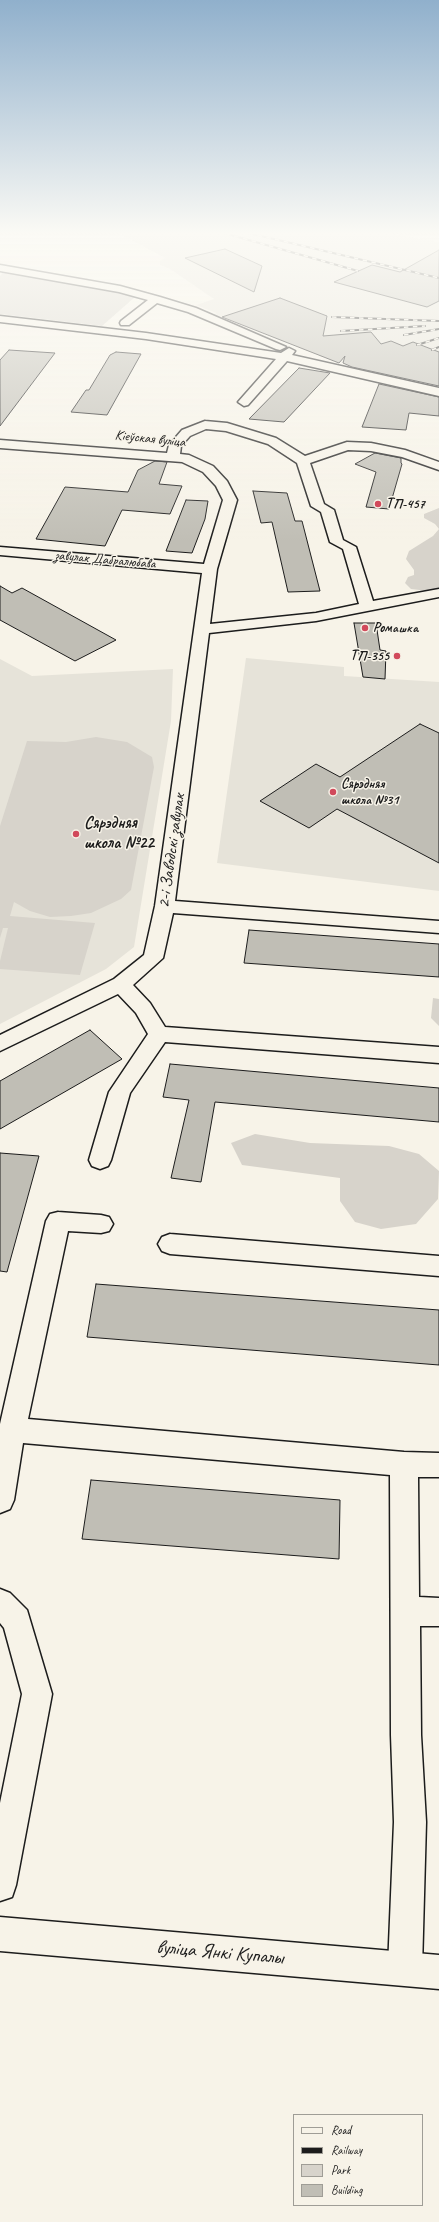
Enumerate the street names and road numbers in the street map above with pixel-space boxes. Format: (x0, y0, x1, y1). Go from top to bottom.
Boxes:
street label: Кіеўская вуліца (114, 427, 186, 451)
street label: завулак Дабралюбава (54, 547, 156, 573)
street label: 2-і Заводскі завулак (154, 793, 190, 909)
street label: вуліца Янкі Купалы (155, 1935, 285, 1971)

